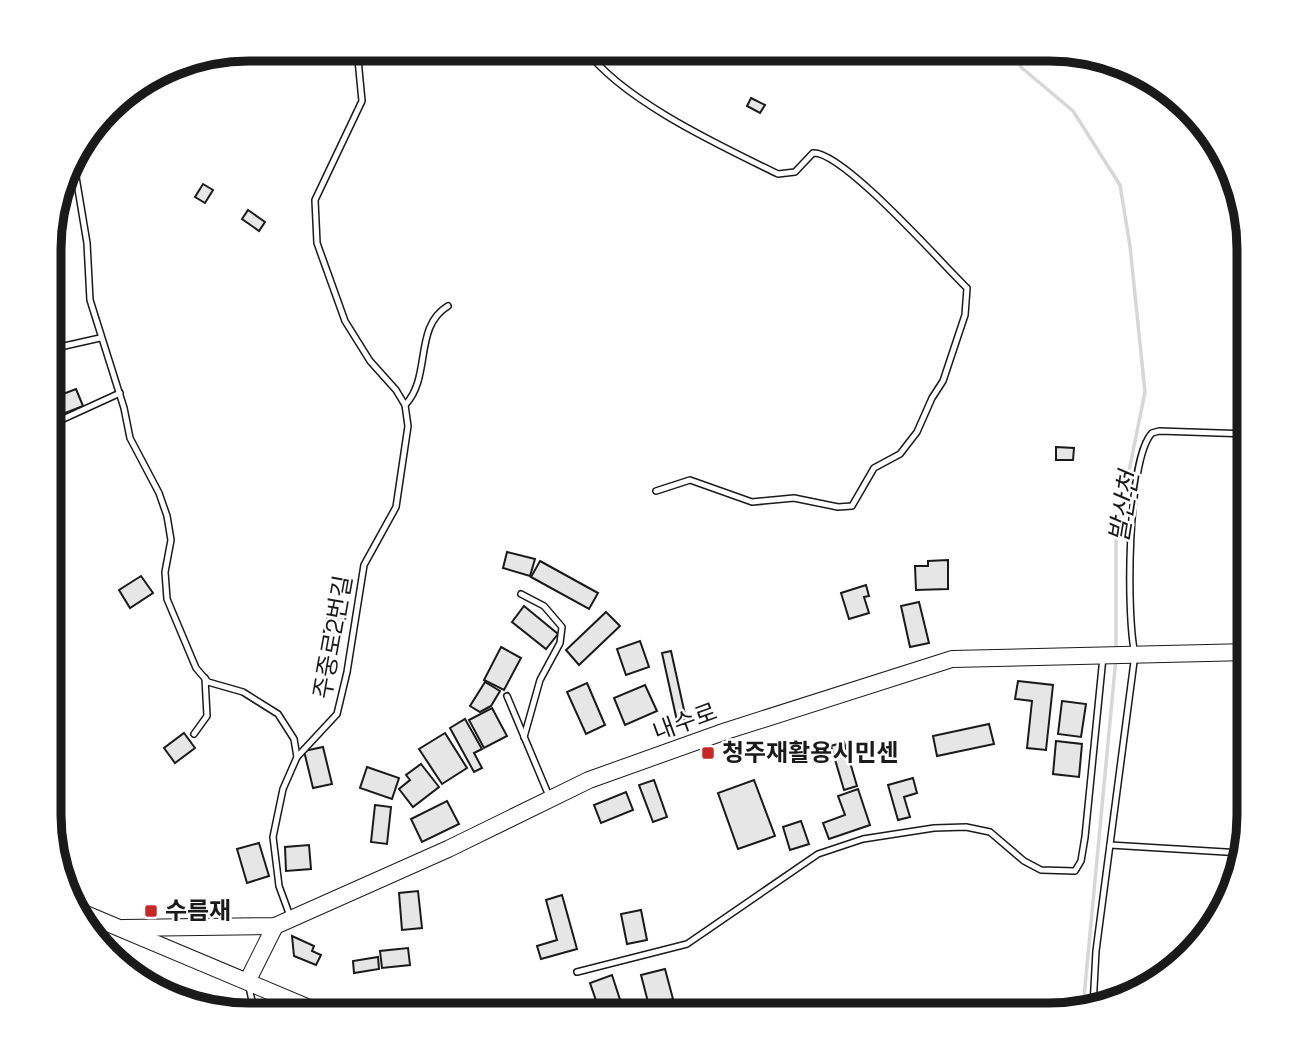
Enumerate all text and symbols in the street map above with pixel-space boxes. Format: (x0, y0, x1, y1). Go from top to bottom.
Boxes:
water label: 발산천 (1102, 466, 1147, 545)
street label: 주중로2번길 (306, 573, 359, 701)
street label: 내수로 (648, 696, 721, 747)
place label: 청주재활용시민센 (722, 737, 899, 768)
marker: 청주재활용시민센 (700, 745, 716, 761)
place label: 수름재 (165, 895, 231, 926)
marker: 수름재 (143, 903, 159, 919)

